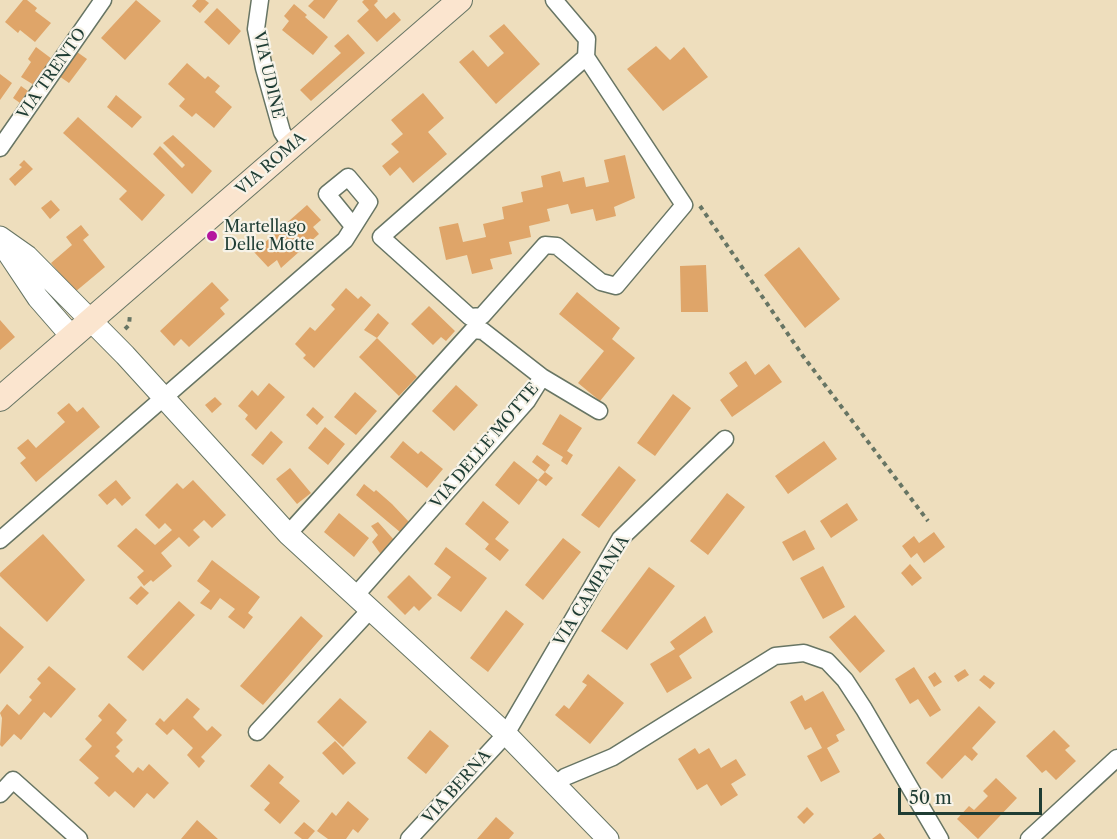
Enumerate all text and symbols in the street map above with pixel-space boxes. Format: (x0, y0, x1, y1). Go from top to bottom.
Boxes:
street label: VIA TRENTO (13, 25, 91, 123)
street label: VIA UDINE (249, 29, 287, 121)
street label: VIA ROMA (232, 128, 310, 200)
place label: Martellago Delle Motte (224, 217, 315, 255)
marker: Martellago Delle Motte (205, 229, 219, 243)
street label: VIA DELLE MOTTE (427, 379, 543, 513)
street label: VIA CAMPANIA (550, 532, 634, 650)
street label: VIA BERNA (419, 746, 495, 828)
scale bar (901, 776, 1045, 814)
text: 50 m (909, 787, 952, 809)

